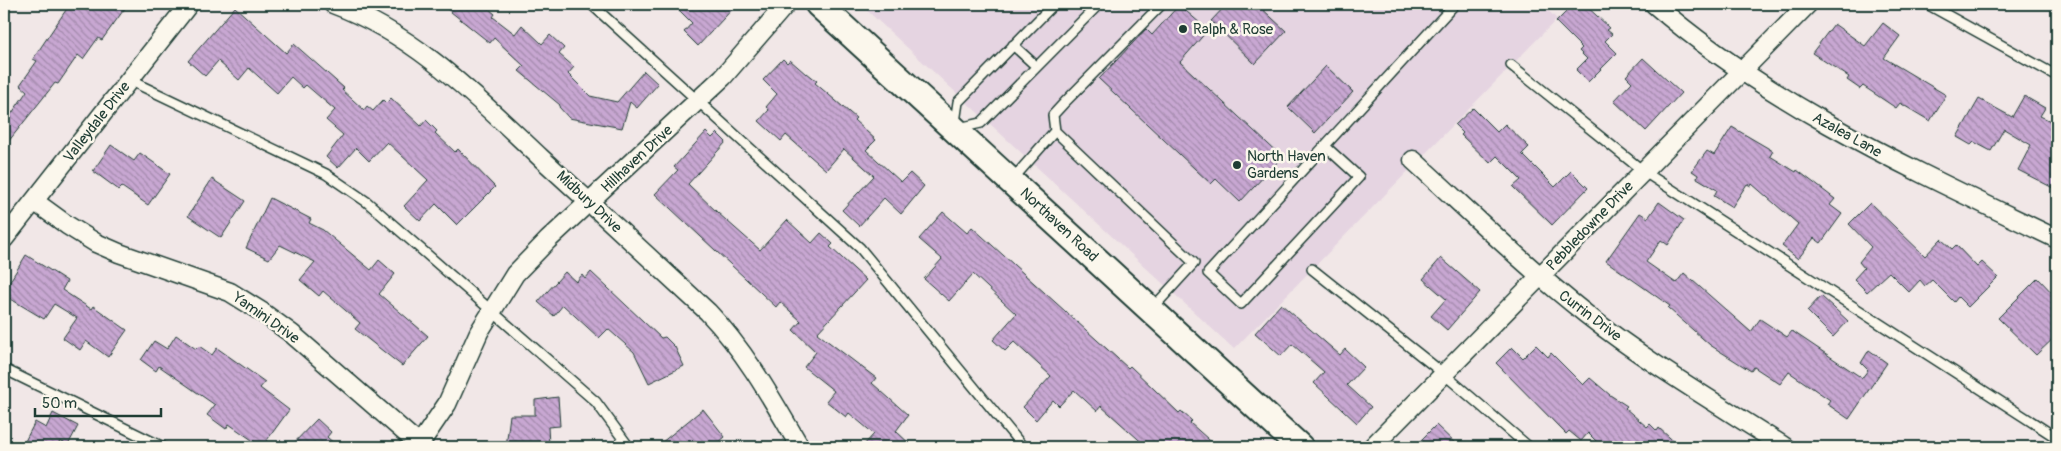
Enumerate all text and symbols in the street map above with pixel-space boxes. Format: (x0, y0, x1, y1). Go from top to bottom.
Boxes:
place label: Ralph & Rose (1193, 20, 1274, 39)
marker: Ralph & Rose (1177, 23, 1189, 35)
street label: Valleydale Drive (60, 77, 135, 166)
street label: Azalea Lane (1809, 108, 1886, 162)
street label: Hillhaven Drive (597, 121, 677, 197)
place label: North Haven Gardens (1247, 147, 1326, 183)
marker: North Haven Gardens (1231, 159, 1243, 171)
street label: Midbury Drive (552, 167, 626, 238)
street label: Pebbledowne Drive (1542, 177, 1638, 275)
street label: Northaven Road (1016, 184, 1102, 266)
street label: Currin Drive (1555, 286, 1626, 346)
street label: Yamini Drive (228, 287, 304, 348)
scale bar (35, 386, 161, 418)
text: 50 m (42, 394, 77, 413)

